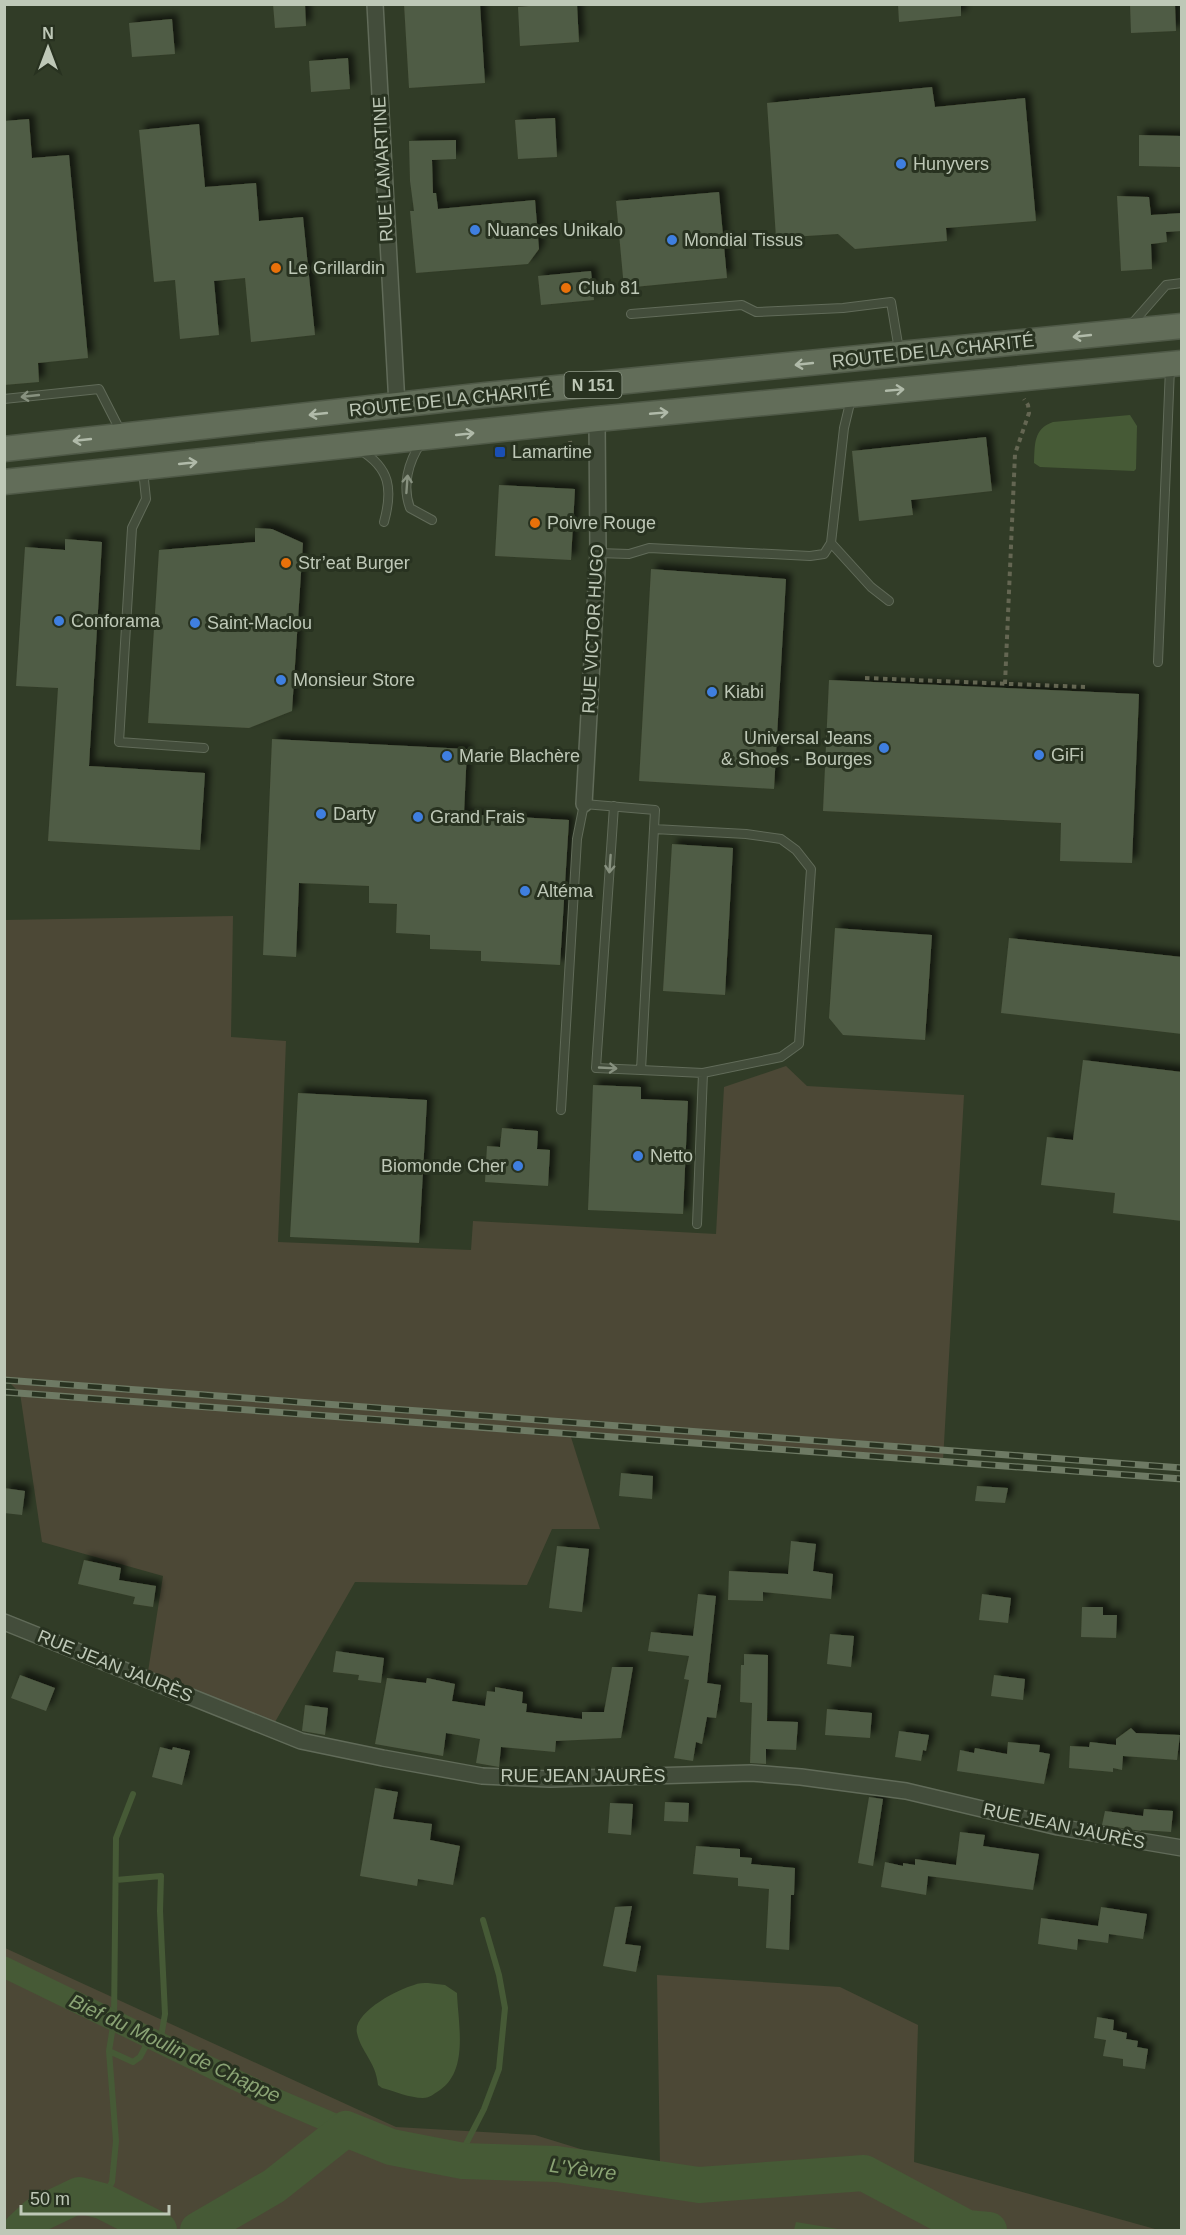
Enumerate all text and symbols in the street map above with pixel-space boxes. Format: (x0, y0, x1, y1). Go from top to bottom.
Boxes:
north arrow (18, 18, 78, 78)
text: N (42, 25, 54, 42)
street label: RUE LAMARTINE (369, 96, 397, 242)
place label: Hunyvers (913, 154, 989, 174)
marker: Hunyvers (894, 157, 908, 171)
place label: Nuances Unikalo (487, 220, 623, 240)
marker: Nuances Unikalo (468, 223, 482, 237)
place label: Mondial Tissus (684, 230, 803, 250)
marker: Mondial Tissus (665, 233, 679, 247)
place label: Le Grillardin (288, 258, 385, 278)
marker: Le Grillardin (269, 261, 283, 275)
place label: Club 81 (578, 278, 640, 298)
marker: Club 81 (559, 281, 573, 295)
street label: ROUTE DE LA CHARITÉ (831, 330, 1035, 372)
one-way arrow (1072, 331, 1092, 342)
one-way arrow (794, 359, 814, 370)
road number: N 151 (564, 372, 622, 398)
street label: ROUTE DE LA CHARITÉ (348, 379, 552, 421)
one-way arrow (885, 384, 905, 395)
one-way arrow (21, 391, 41, 402)
one-way arrow (649, 407, 669, 418)
one-way arrow (308, 409, 328, 420)
one-way arrow (455, 428, 475, 439)
one-way arrow (73, 435, 92, 446)
place label: Lamartine (512, 442, 592, 462)
marker: Lamartine (493, 445, 507, 459)
one-way arrow (178, 457, 197, 468)
one-way arrow (402, 475, 413, 495)
place label: Poivre Rouge (547, 513, 656, 533)
marker: Poivre Rouge (528, 516, 542, 530)
street label: RUE VICTOR HUGO (579, 544, 607, 714)
place label: Str’eat Burger (298, 553, 410, 573)
marker: Str’eat Burger (279, 556, 293, 570)
place label: Conforama (71, 611, 161, 631)
place label: Saint-Maclou (207, 613, 312, 633)
marker: Conforama (52, 614, 66, 628)
marker: Saint-Maclou (188, 616, 202, 630)
place label: Monsieur Store (293, 670, 415, 690)
marker: Monsieur Store (274, 673, 288, 687)
place label: Kiabi (724, 682, 764, 702)
marker: Kiabi (705, 685, 719, 699)
place label: Universal Jeans & Shoes - Bourges (721, 728, 872, 769)
marker: Universal Jeans & Shoes - Bourges (877, 741, 891, 755)
place label: GiFi (1051, 745, 1084, 765)
place label: Marie Blachère (459, 746, 580, 766)
marker: GiFi (1032, 748, 1046, 762)
marker: Marie Blachère (440, 749, 454, 763)
place label: Darty (333, 804, 376, 824)
marker: Darty (314, 807, 328, 821)
place label: Grand Frais (430, 807, 525, 827)
marker: Grand Frais (411, 810, 425, 824)
one-way arrow (604, 854, 615, 874)
place label: Altéma (537, 881, 594, 901)
marker: Altéma (518, 884, 532, 898)
one-way arrow (597, 1063, 617, 1074)
place label: Netto (650, 1146, 693, 1166)
marker: Netto (631, 1149, 645, 1163)
place label: Biomonde Cher (381, 1156, 506, 1176)
marker: Biomonde Cher (511, 1159, 525, 1173)
street label: RUE JEAN JAURÈS (35, 1626, 195, 1706)
street label: RUE JEAN JAURÈS (500, 1766, 666, 1786)
street label: RUE JEAN JAURÈS (981, 1799, 1147, 1853)
water label: Bief du Moulin de Chappe (66, 1989, 284, 2107)
water label: L'Yèvre (548, 2154, 618, 2184)
scale bar (21, 2178, 170, 2216)
text: 50 m (30, 2189, 70, 2209)

